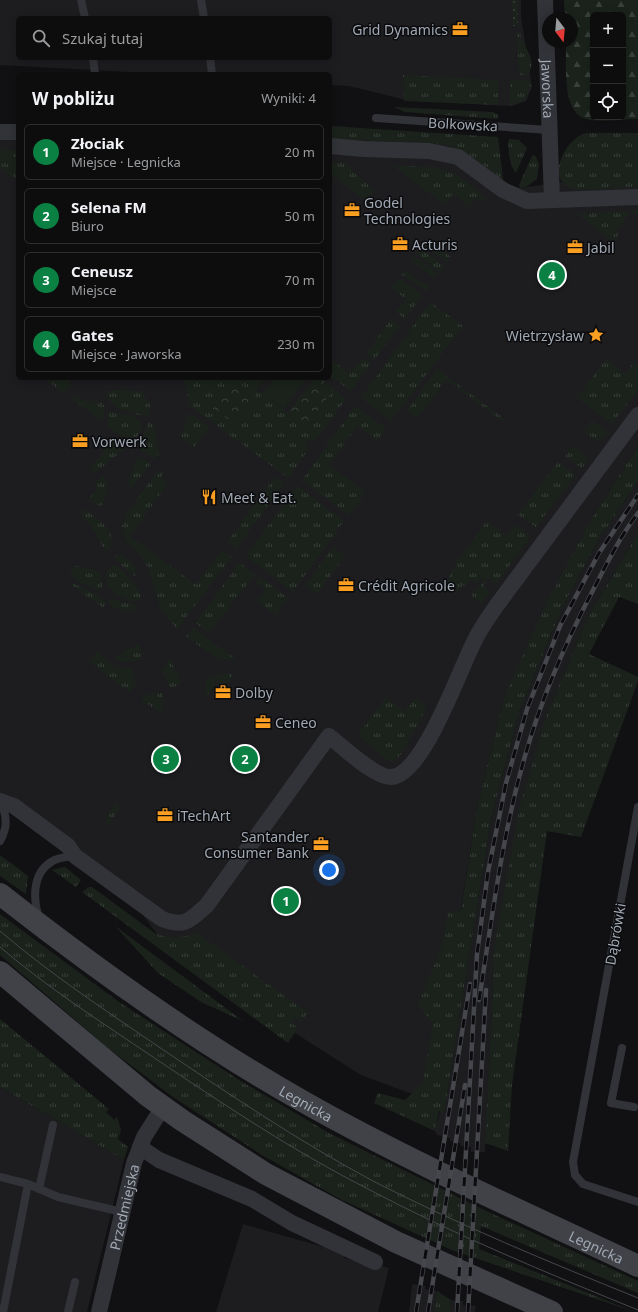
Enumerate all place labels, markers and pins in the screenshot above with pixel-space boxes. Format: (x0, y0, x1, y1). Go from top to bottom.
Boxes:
place label: Grid Dynamics (352, 20, 448, 39)
office icon: Grid Dynamics (451, 20, 469, 38)
place label: Godel Technologies (364, 193, 450, 228)
office icon: Godel Technologies (343, 201, 361, 219)
office icon: Acturis (391, 235, 409, 253)
place label: Acturis (412, 235, 458, 254)
office icon: Jabil (566, 238, 584, 256)
place label: Jabil (585, 238, 615, 257)
pin: 4 (539, 260, 565, 290)
place label: Wietrzysław (506, 326, 584, 345)
place icon: Wietrzysław (587, 326, 605, 344)
office icon: Vorwerk (71, 432, 89, 450)
place label: Vorwerk (92, 432, 147, 451)
restaurant icon: Meet & Eat. (200, 488, 218, 506)
place label: Meet & Eat. (221, 488, 297, 507)
office icon: Crédit Agricole (337, 576, 355, 594)
place label: Crédit Agricole (358, 576, 455, 595)
office icon: Dolby (214, 683, 232, 701)
place label: Dolby (235, 683, 274, 702)
office icon: Ceneo (254, 713, 272, 731)
place label: Ceneo (275, 713, 317, 732)
pin: 3 (153, 744, 179, 774)
pin: 2 (232, 744, 258, 774)
office icon: iTechArt (156, 806, 174, 824)
place label: iTechArt (177, 806, 230, 825)
place label: Santander Consumer Bank (204, 827, 310, 862)
office icon: Santander Consumer Bank (312, 835, 330, 853)
pin: 1 (273, 886, 299, 916)

